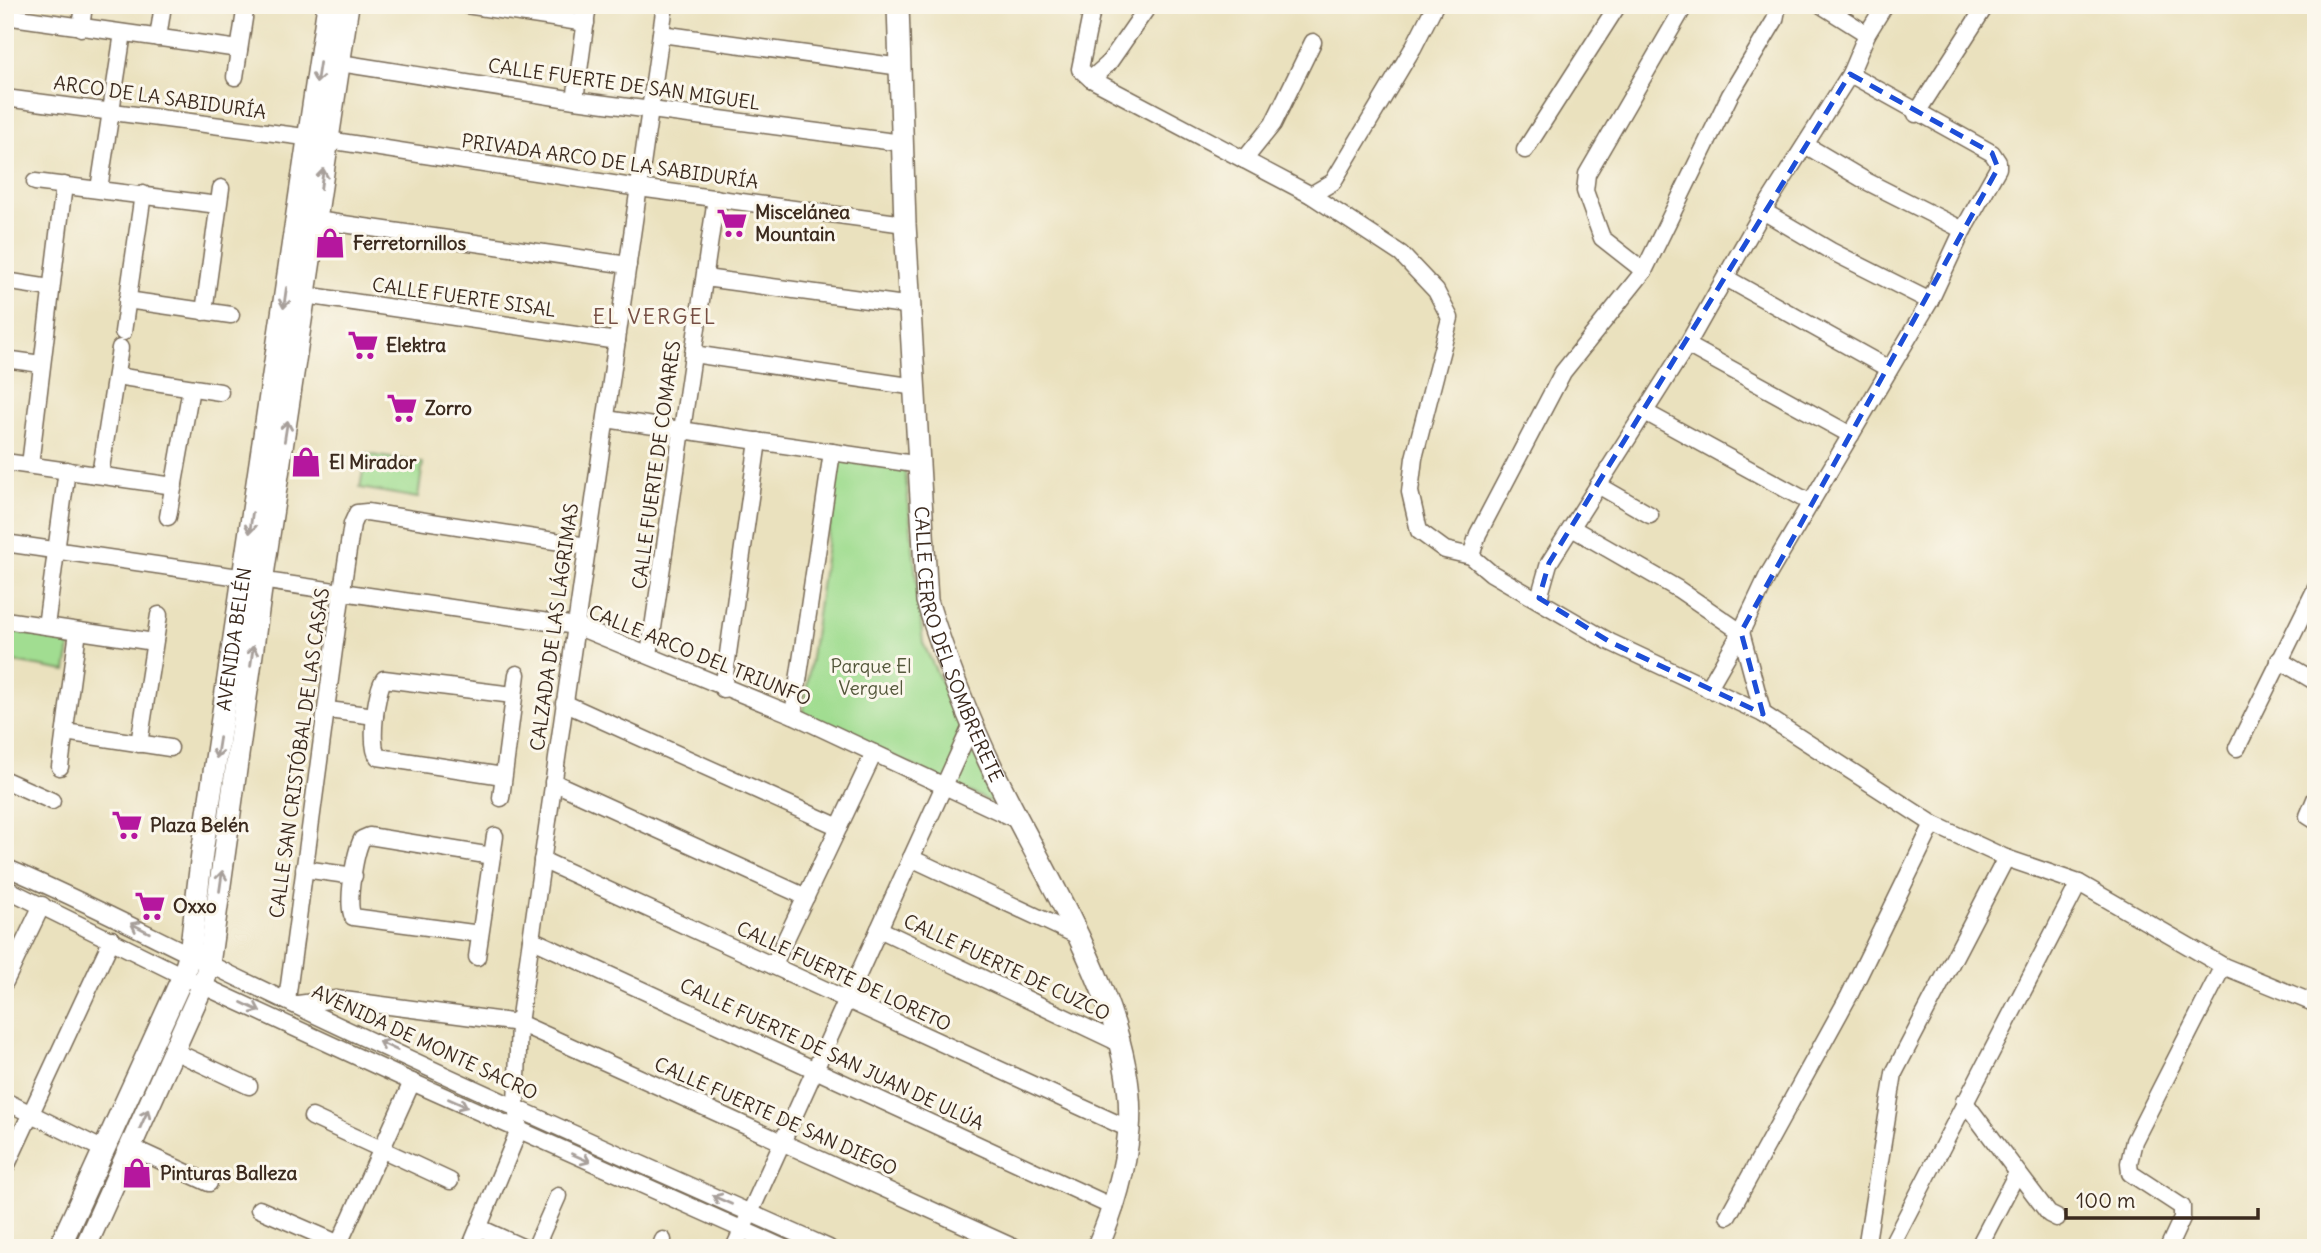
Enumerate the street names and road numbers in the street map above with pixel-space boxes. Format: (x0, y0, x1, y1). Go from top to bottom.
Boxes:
street label: CALLE FUERTE DE SAN MIGUEL (486, 53, 762, 115)
street label: ARCO DE LA SABIDURÍA (52, 70, 268, 124)
street label: PRIVADA ARCO DE LA SABIDURÍA (460, 128, 760, 194)
street label: CALLE FUERTE SISAL (371, 272, 557, 322)
street label: CALLE FUERTE DE COMARES (627, 339, 685, 591)
street label: CALZADA DE LAS LÁGRIMAS (525, 502, 583, 752)
street label: CALLE CERRO DEL SOMBRERETE (909, 505, 1009, 786)
street label: AVENIDA BELÉN (211, 566, 256, 712)
street label: CALLE SAN CRISTÓBAL DE LAS CASAS (264, 586, 334, 920)
street label: CALLE ARCO DEL TRIUNFO (585, 599, 815, 711)
street label: CALLE FUERTE DE CUZCO (900, 909, 1114, 1025)
street label: CALLE FUERTE DE LORETO (733, 916, 955, 1036)
street label: CALLE FUERTE DE SAN JUAN DE ULÚA (676, 973, 988, 1135)
street label: AVENIDA DE MONTE SACRO (308, 979, 542, 1105)
street label: CALLE FUERTE DE SAN DIEGO (651, 1051, 901, 1181)

